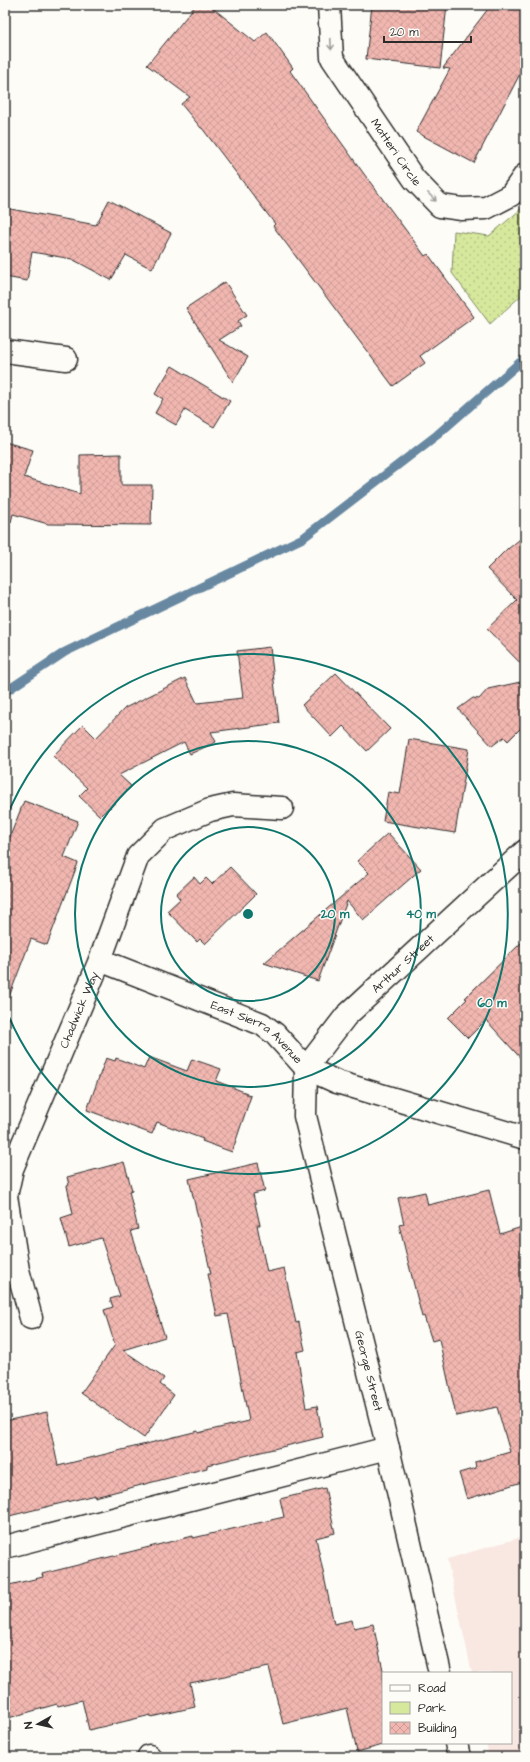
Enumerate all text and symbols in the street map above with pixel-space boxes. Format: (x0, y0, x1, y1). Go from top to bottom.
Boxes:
scale bar (384, 18, 471, 44)
text: 20 m (390, 24, 419, 41)
one-way arrow (328, 37, 335, 50)
street label: Matteri Circle (366, 115, 425, 191)
one-way arrow (427, 192, 437, 202)
text: 20 m (320, 906, 350, 923)
text: 40 m (406, 906, 437, 923)
centre of rings (241, 907, 255, 921)
street label: Arthur Street (368, 931, 438, 997)
street label: Chadwick Way (56, 969, 104, 1051)
text: 60 m (477, 995, 507, 1012)
street label: East Sierra Avenue (208, 997, 307, 1068)
street label: George Street (349, 1329, 387, 1414)
legend (382, 1672, 512, 1744)
text: Road (418, 1680, 446, 1697)
text: Park (418, 1700, 446, 1717)
north arrow (18, 1704, 58, 1744)
text: Building (418, 1720, 456, 1738)
text: N (21, 1721, 37, 1730)

